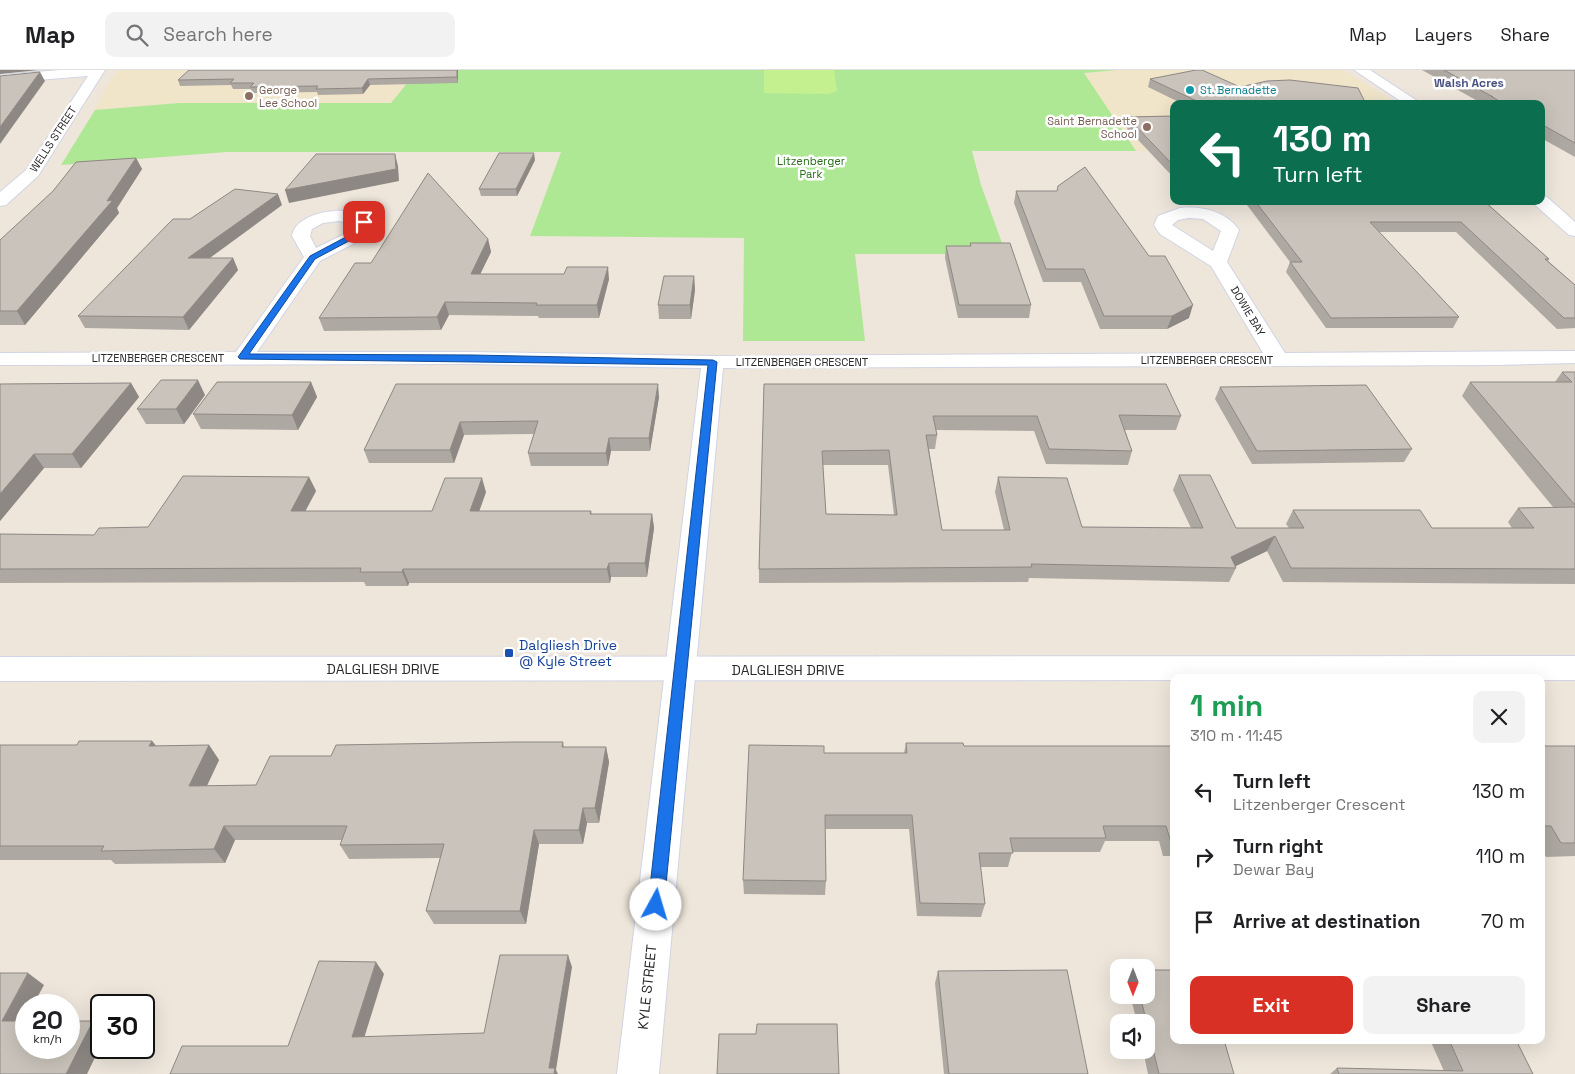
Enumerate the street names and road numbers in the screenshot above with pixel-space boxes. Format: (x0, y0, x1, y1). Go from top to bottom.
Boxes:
street label: WELLS STREET (26, 103, 80, 175)
street label: DOWIE BAY (1228, 283, 1269, 339)
street label: LITZENBERGER CRESCENT (92, 351, 225, 365)
street label: LITZENBERGER CRESCENT (1141, 353, 1274, 367)
street label: LITZENBERGER CRESCENT (736, 355, 869, 369)
street label: DALGLIESH DRIVE (327, 660, 440, 678)
street label: DALGLIESH DRIVE (732, 661, 845, 679)
street label: KYLE STREET (634, 944, 660, 1030)

